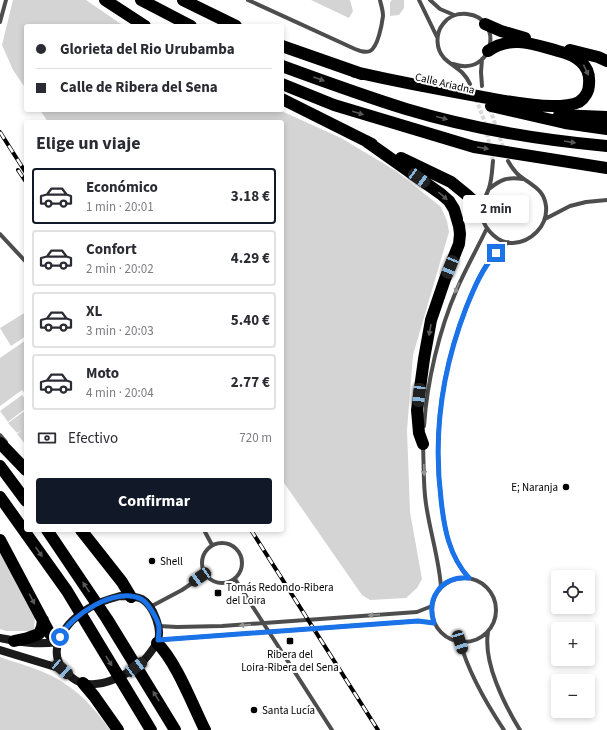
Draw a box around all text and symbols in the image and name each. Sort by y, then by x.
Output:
text: Glorieta del Rio Urubamba [60,39,235,60]
one-way arrow [583,64,589,75]
street label: Calle Ariadna [414,69,476,98]
text: Calle de Ribera del Sena [60,77,218,98]
one-way arrow [313,77,325,83]
one-way arrow [352,110,364,116]
one-way arrow [436,116,449,122]
text: Elige un viaje [36,131,141,156]
one-way arrow [564,139,576,145]
one-way arrow [477,146,489,152]
car [406,166,432,190]
text: Económico [86,177,158,198]
icon: car [38,178,74,214]
text: 3.18 € [231,186,270,207]
one-way arrow [438,191,448,201]
callout: 2 min [463,195,529,223]
text: 1 min · 20:01 [86,198,154,216]
text: 2 min [480,200,512,218]
text: Confort [86,239,137,260]
icon: car [38,240,74,276]
route end [487,244,505,262]
text: 4.29 € [231,248,270,269]
car [440,254,460,280]
text: 2 min · 20:02 [86,260,154,278]
one-way arrow [454,283,460,295]
text: XL [86,301,102,322]
icon: car [38,302,74,338]
text: 5.40 € [231,310,270,331]
text: 3 min · 20:03 [86,322,154,340]
one-way arrow [426,324,432,336]
text: Moto [86,363,119,384]
icon: car [38,364,74,400]
text: 2.77 € [231,372,270,393]
car [412,382,426,408]
text: 4 min · 20:04 [86,384,154,402]
icon: cash [36,427,58,449]
text: Efectivo [68,428,118,449]
text: 720 m [239,429,272,447]
one-way arrow [420,464,427,476]
button: Confirmar [36,478,272,524]
place label: E; Naranja [511,480,558,495]
marker: E; Naranja [561,482,571,492]
one-way arrow [35,546,43,557]
place label: Shell [160,554,183,569]
marker: Shell [147,556,157,566]
car [187,565,213,589]
map controls [551,570,595,718]
button: locate [551,570,595,614]
place label: Tomás Redondo-Ribera del Loira [226,580,333,608]
one-way arrow [82,581,89,593]
marker: Tomás Redondo-Ribera del Loira [213,588,223,598]
one-way arrow [28,593,35,604]
one-way arrow [368,611,380,618]
one-way arrow [239,621,251,628]
button: + [551,622,595,666]
route start [51,628,69,646]
car [451,629,469,655]
marker: Ribera del Loira-Ribera del Sena [285,636,295,646]
place label: Ribera del Loira-Ribera del Sena [241,647,339,675]
one-way arrow [106,655,113,667]
car [123,655,149,679]
car [49,657,75,681]
button: − [551,674,595,718]
one-way arrow [152,691,159,702]
place label: Santa Lucía [262,703,315,718]
marker: Santa Lucía [249,705,259,715]

